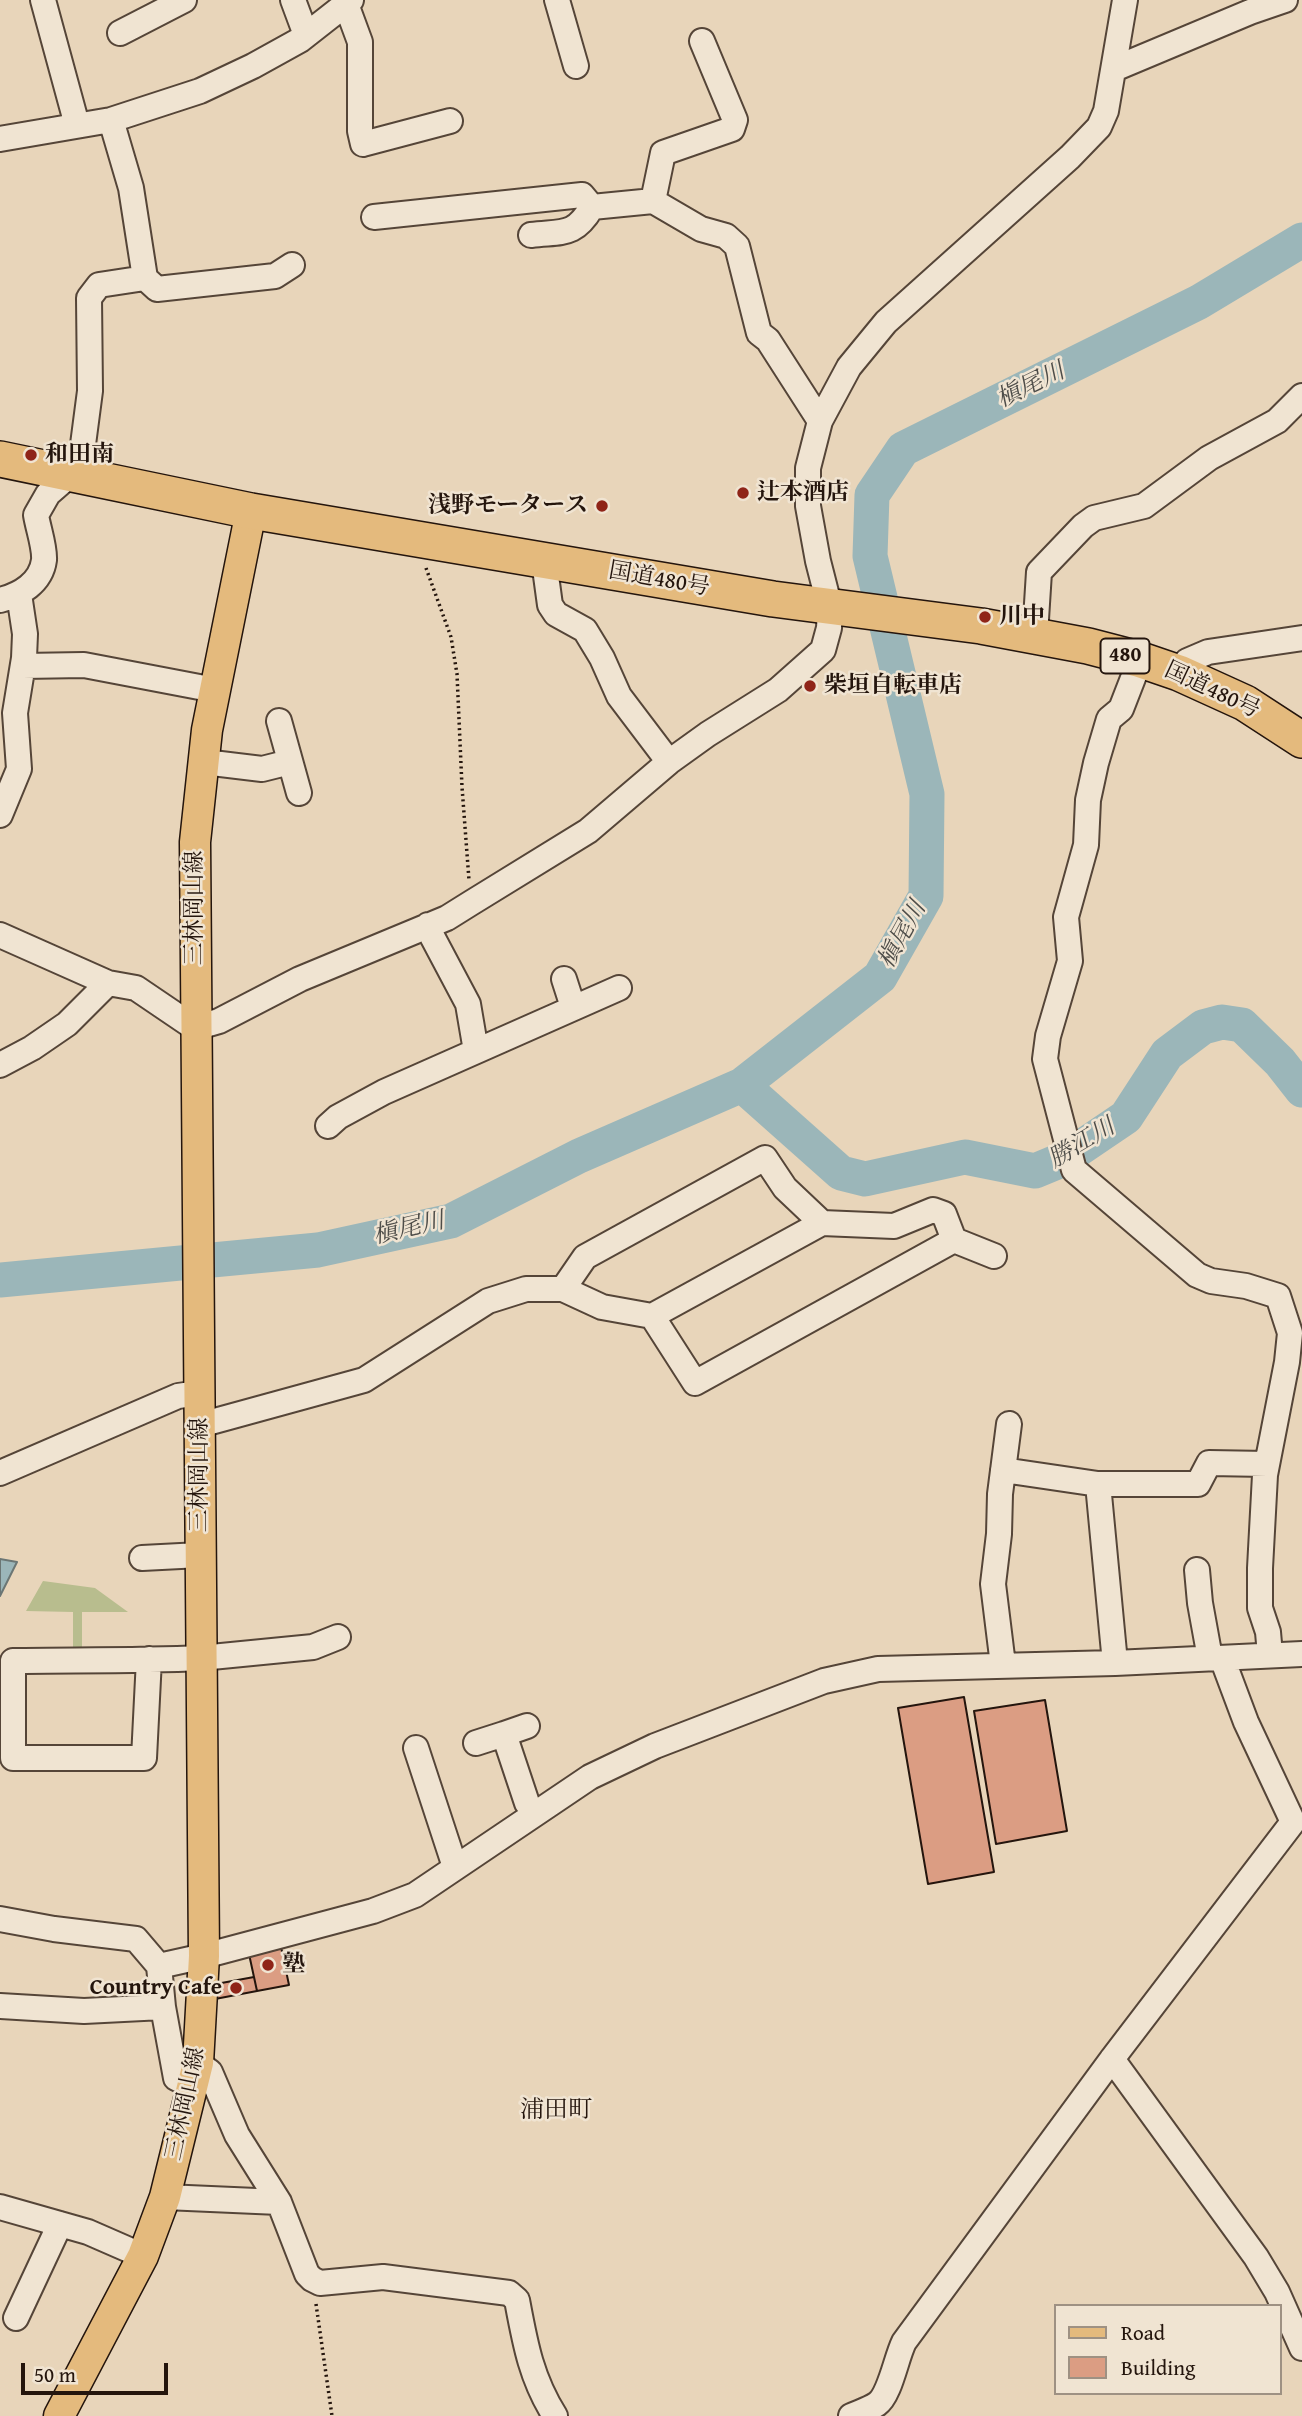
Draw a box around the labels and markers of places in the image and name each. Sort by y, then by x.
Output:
place label: 和田南 [45,441,114,469]
marker: 和田南 [23,447,39,463]
place label: 辻本酒店 [757,479,849,507]
marker: 辻本酒店 [735,485,751,501]
place label: 浅野モータース [428,492,588,520]
marker: 浅野モータース [594,498,610,514]
place label: 川中 [999,603,1045,631]
marker: 川中 [977,609,993,625]
place label: 柴垣自転車店 [824,672,962,700]
marker: 柴垣自転車店 [802,678,818,694]
place label: 塾 [282,1951,305,1979]
marker: 塾 [260,1957,276,1973]
place label: Country Cafe [90,1974,222,2002]
marker: Country Cafe [228,1980,244,1996]

